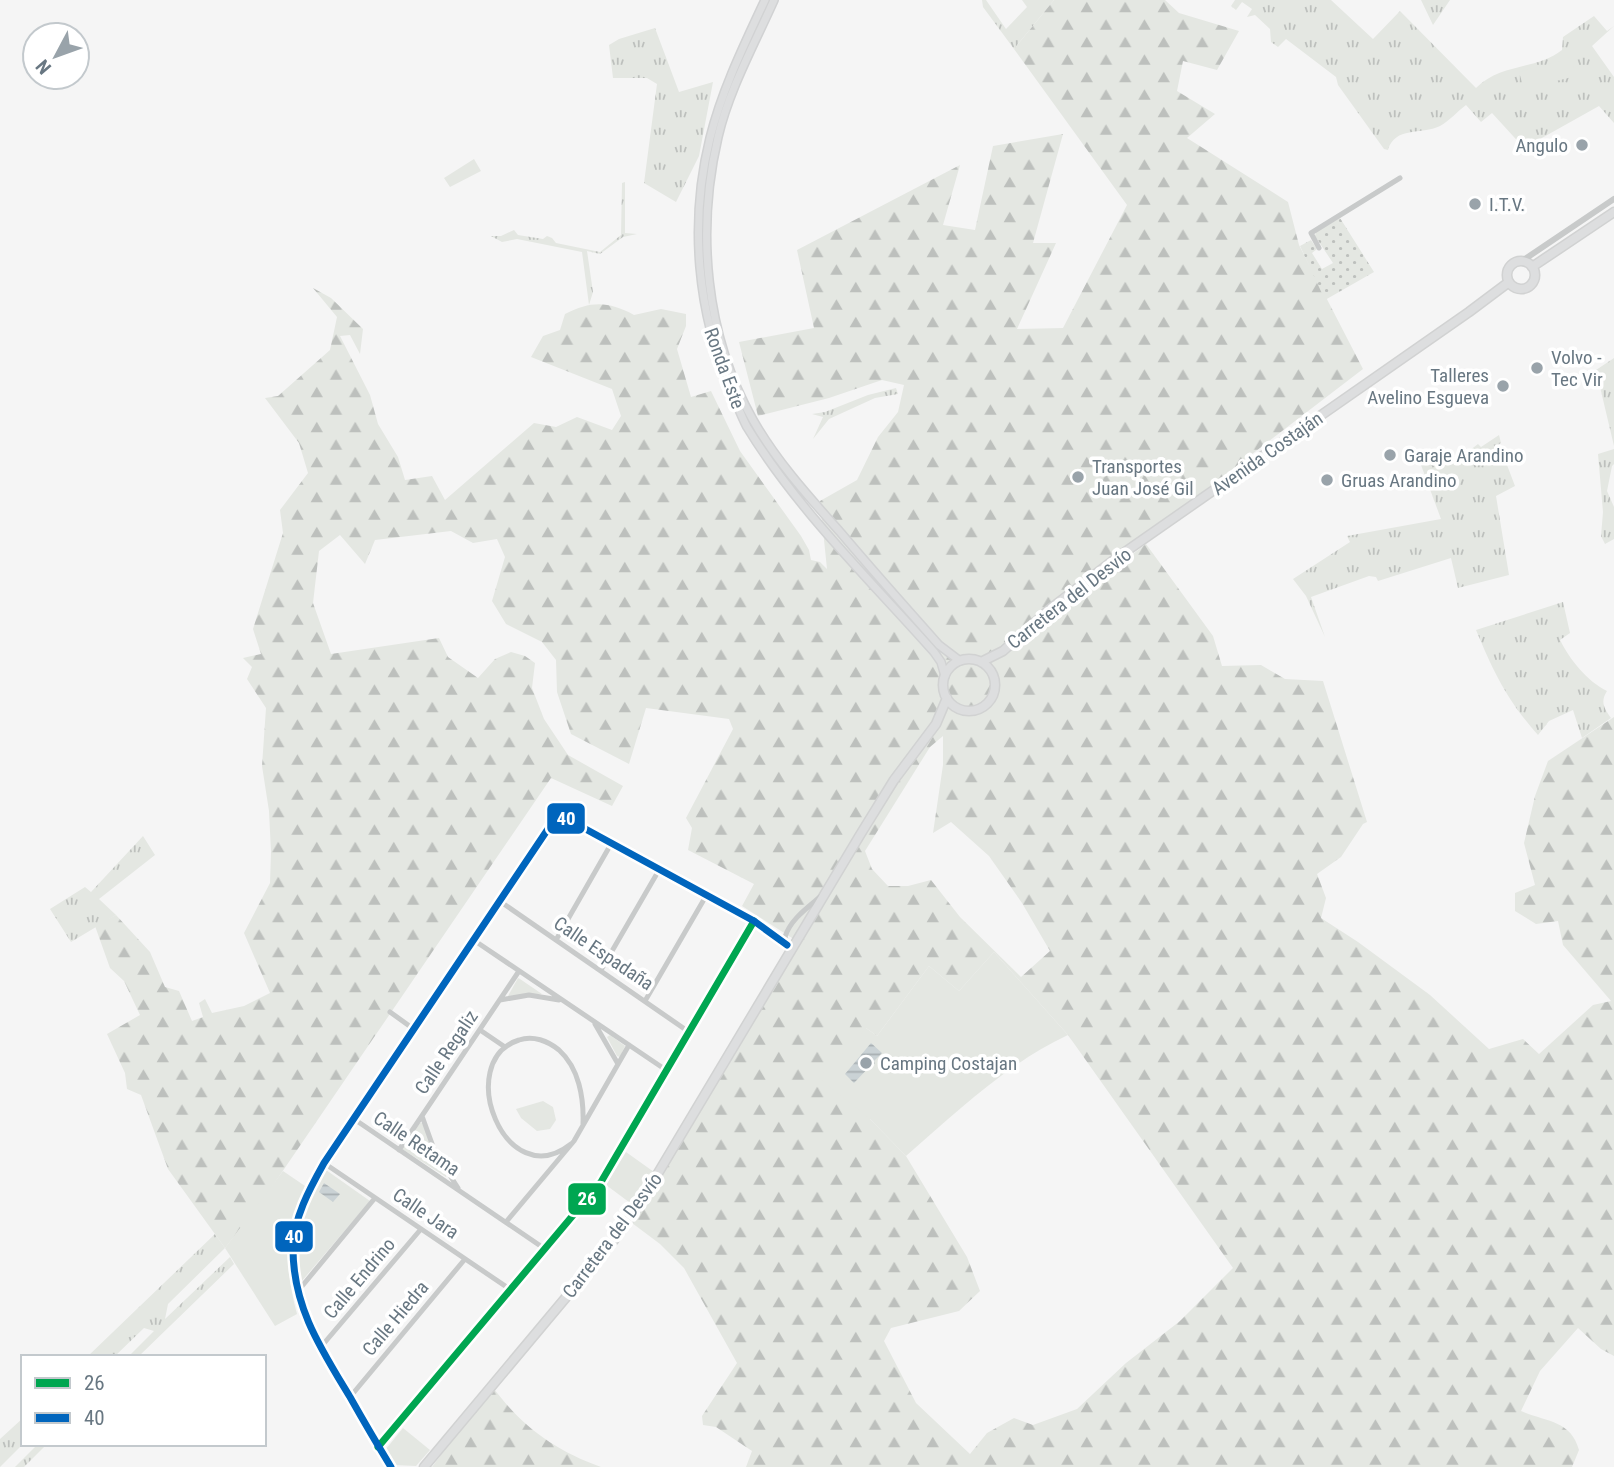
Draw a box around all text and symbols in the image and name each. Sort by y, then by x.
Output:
north arrow [21,21,91,91]
text: N [31,55,56,79]
place label: Angulo [1515,134,1568,157]
marker: Angulo [1574,137,1590,153]
place label: I.T.V. [1489,193,1525,216]
marker: I.T.V. [1467,196,1483,212]
street label: Ronda Este [699,325,750,412]
place label: Volvo - Tec Vir [1551,346,1603,391]
marker: Volvo - Tec Vir [1529,360,1545,376]
place label: Talleres Avelino Esgueva [1367,364,1489,409]
marker: Talleres Avelino Esgueva [1495,378,1511,394]
street label: Avenida Costaján [1207,407,1327,500]
place label: Garaje Arandino [1404,444,1524,467]
marker: Garaje Arandino [1382,447,1398,463]
place label: Transportes Juan José Gil [1092,455,1194,500]
marker: Transportes Juan José Gil [1070,469,1086,485]
place label: Gruas Arandino [1341,469,1457,492]
marker: Gruas Arandino [1319,472,1335,488]
street label: Carretera del Desvío [1003,543,1136,654]
line badge: 40 [546,802,586,835]
text: 40 [556,807,576,830]
street label: Calle Espadaña [550,912,658,995]
street label: Calle Regaliz [410,1006,483,1099]
place label: Camping Costajan [880,1052,1017,1075]
marker: Camping Costajan [858,1055,874,1071]
street label: Calle Retama [369,1106,464,1181]
street label: Carretera del Desvío [558,1168,667,1303]
line badge: 26 [567,1182,607,1216]
street label: Calle Jara [388,1183,463,1244]
text: 26 [577,1187,597,1210]
line badge: 40 [274,1220,314,1253]
text: 40 [284,1225,304,1248]
street label: Calle Endrino [319,1233,400,1324]
street label: Calle Hiedra [357,1276,433,1361]
legend [21,1355,266,1446]
text: 26 [84,1371,105,1395]
text: 40 [84,1406,105,1430]

